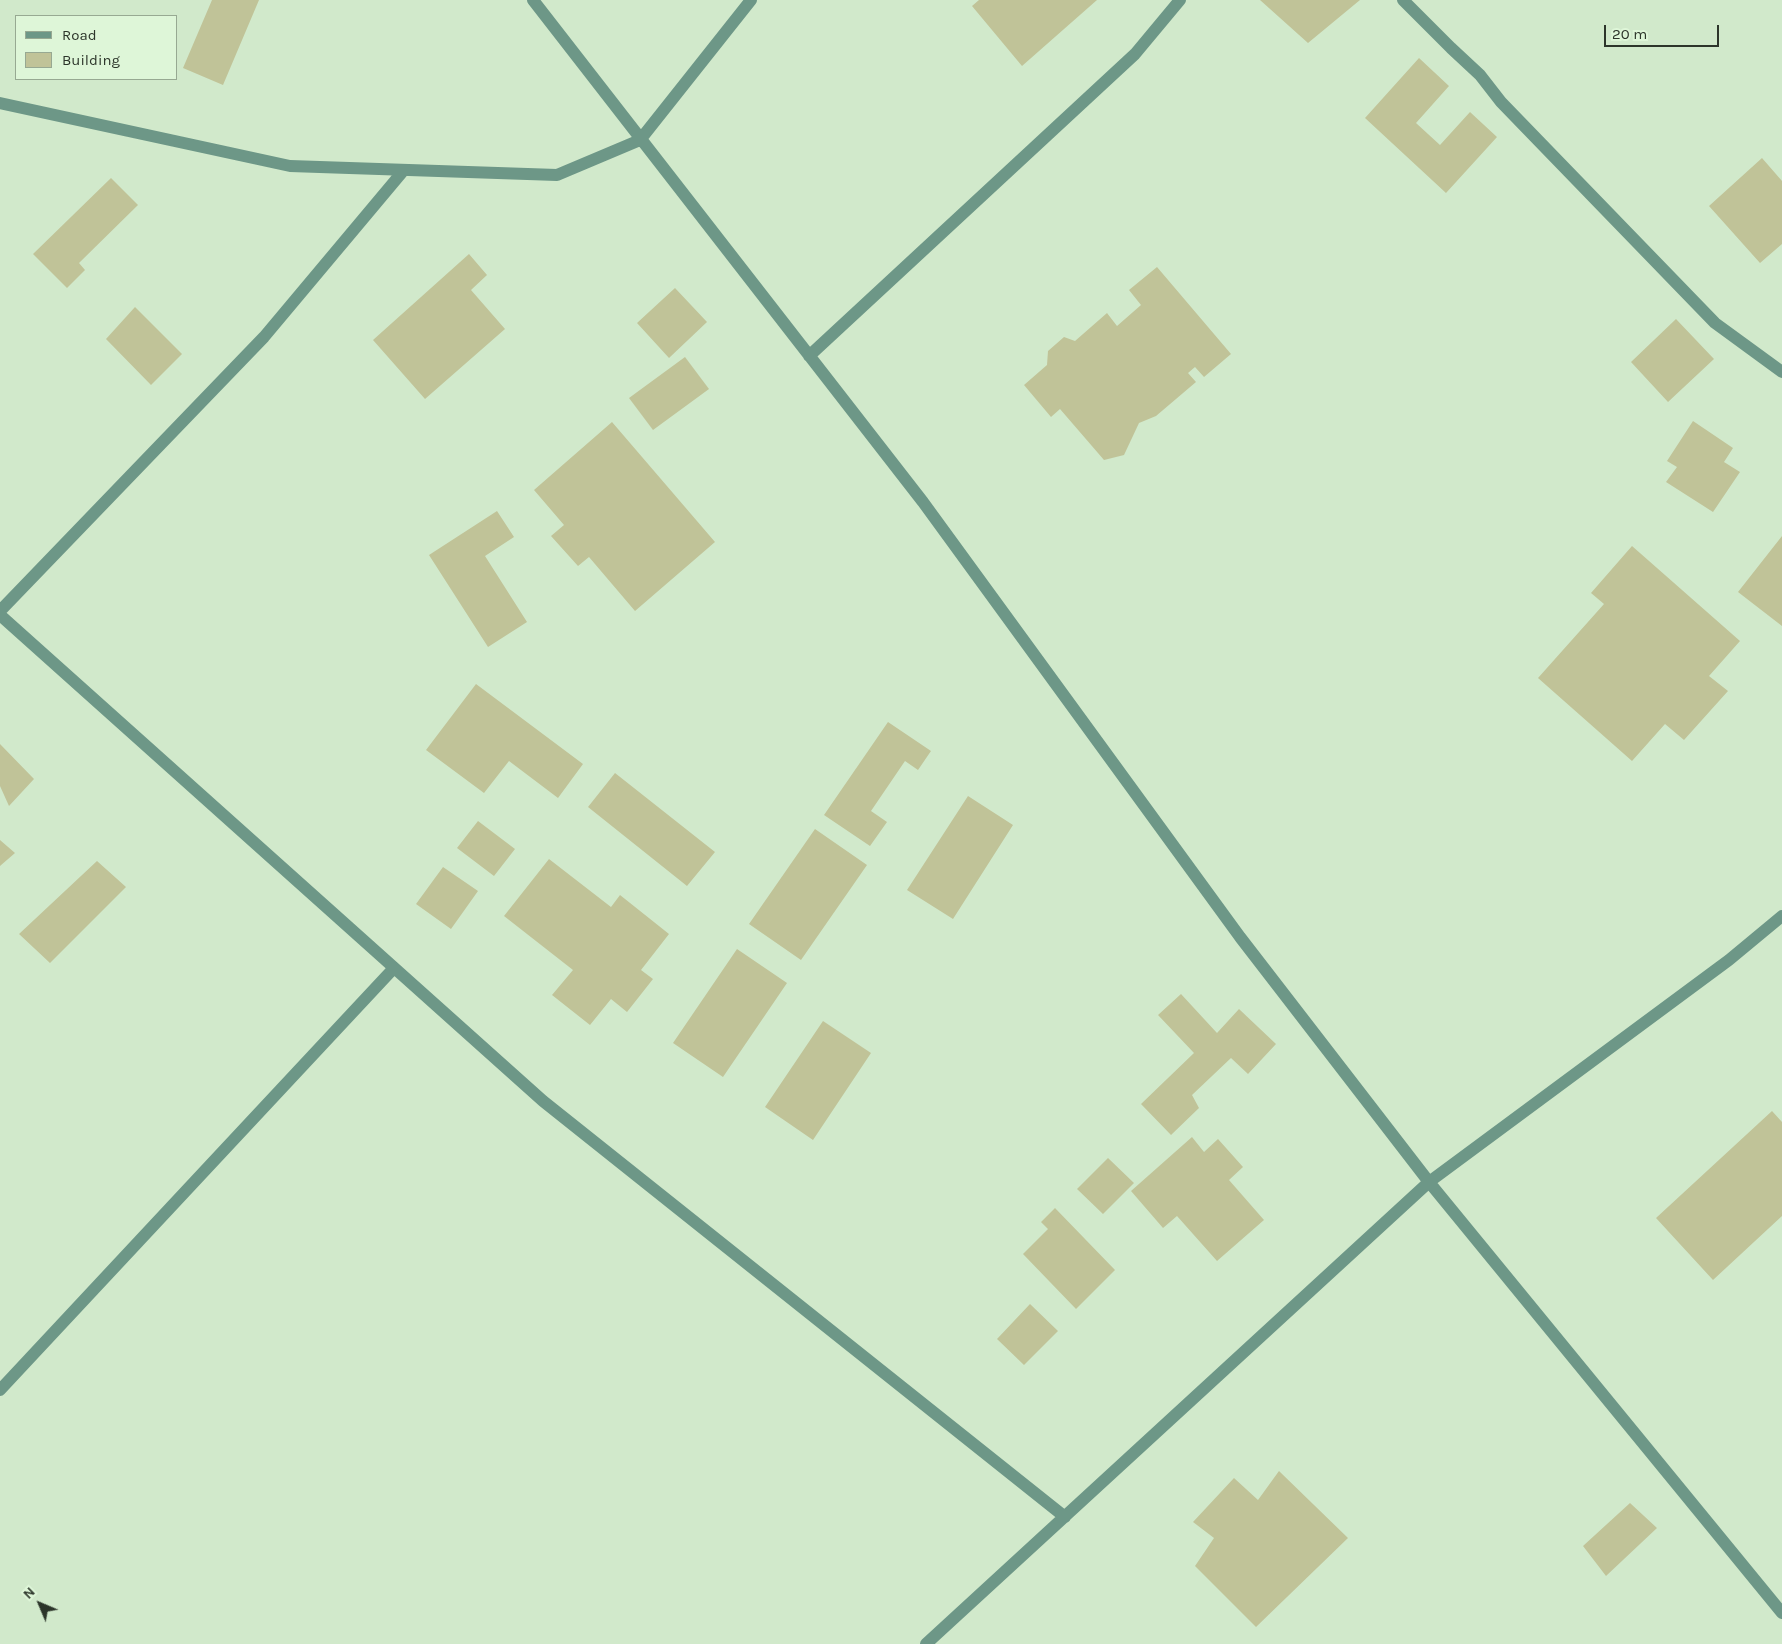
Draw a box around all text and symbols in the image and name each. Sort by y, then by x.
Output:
legend [15,15,178,80]
scale bar [1607,15,1722,47]
text: 20 m [1612,25,1647,43]
text: Road [62,26,97,44]
text: Building [62,51,120,69]
north arrow [15,1579,65,1629]
text: N [19,1583,39,1603]

